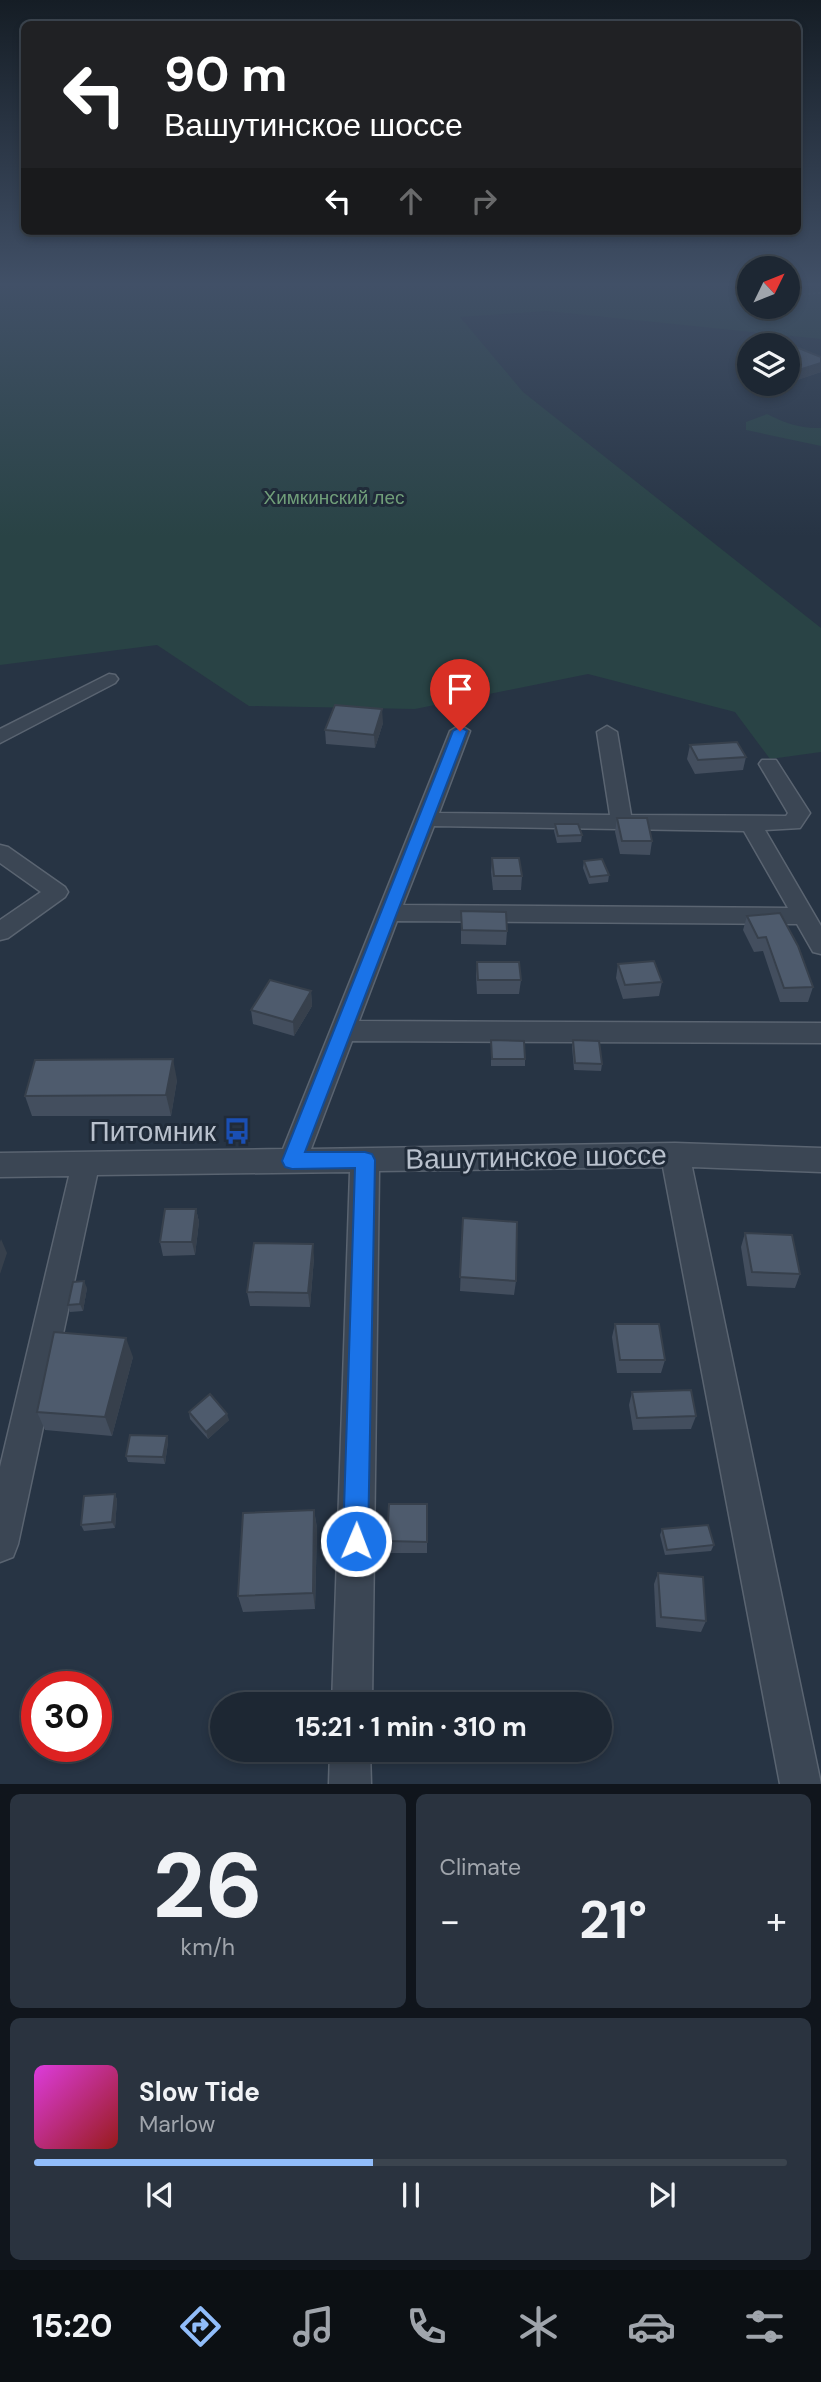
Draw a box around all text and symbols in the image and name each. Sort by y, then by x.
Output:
text: 90 m [164,42,287,106]
icon: left [49,49,140,140]
text: Вашутинское шоссе [164,104,463,146]
icon: left [319,182,357,220]
icon: ahead [392,182,430,220]
icon: right [465,182,503,220]
north arrow [737,256,800,318]
map controls [737,256,800,396]
button: layers [737,333,800,396]
park label: Химкинский лес [263,485,405,510]
pin [430,659,490,731]
icon: arrive [441,670,479,708]
place label: Питомник [90,1113,217,1150]
bus stop icon: Питомник [222,1116,252,1146]
street label: Вашутинское шоссе [405,1136,667,1178]
position arrow [319,1504,393,1578]
speed limit sign: 30 [21,1671,112,1762]
text: 15:21 · 1 min · 310 m [295,1710,527,1744]
text: 26 [153,1827,263,1945]
text: Climate [440,1852,521,1882]
text: 21° [579,1886,647,1954]
text: − [440,1896,460,1946]
text: + [766,1896,787,1946]
text: km/h [181,1932,235,1962]
text: Slow Tide [139,2075,260,2109]
text: Marlow [139,2109,215,2139]
icon: previous [141,2176,179,2214]
icon: pause [392,2176,430,2214]
icon: next [643,2176,681,2214]
icon: directions [176,2302,225,2351]
icon: music [289,2302,338,2351]
icon: phone [402,2302,451,2351]
icon: climate [514,2302,563,2351]
icon: car [627,2302,676,2351]
icon: filters [740,2302,789,2351]
text: 15:20 [32,2305,112,2347]

